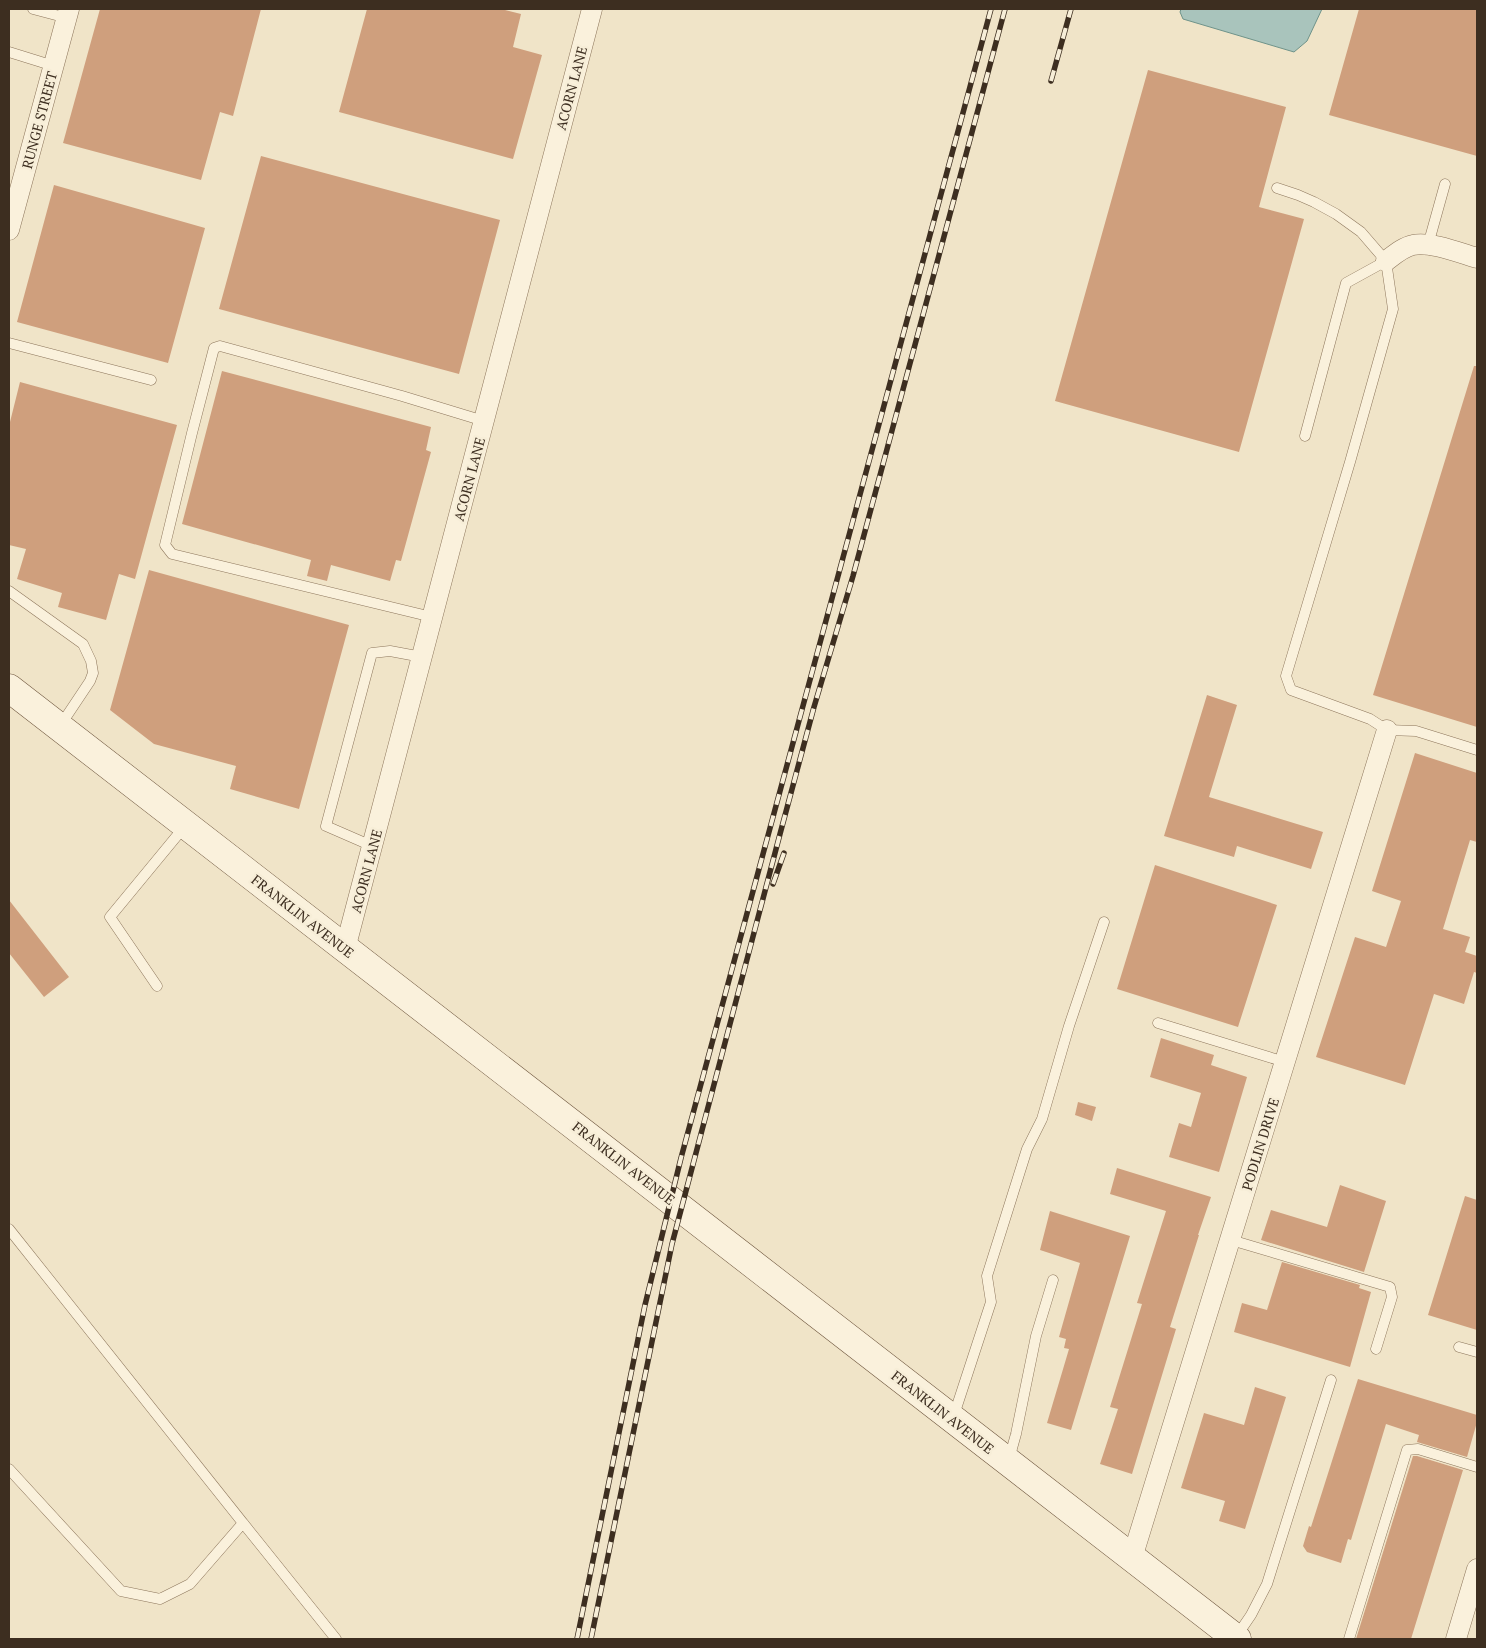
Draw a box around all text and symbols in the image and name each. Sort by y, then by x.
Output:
street label: ACORN LANE [551,44,591,132]
street label: RUNGE STREET [17,69,61,171]
street label: ACORN LANE [449,435,489,523]
street label: ACORN LANE [346,827,386,915]
street label: FRANKLIN AVENUE [248,870,358,962]
street label: PODLIN DRIVE [1237,1095,1283,1193]
street label: FRANKLIN AVENUE [569,1117,679,1209]
street label: FRANKLIN AVENUE [888,1366,998,1458]

